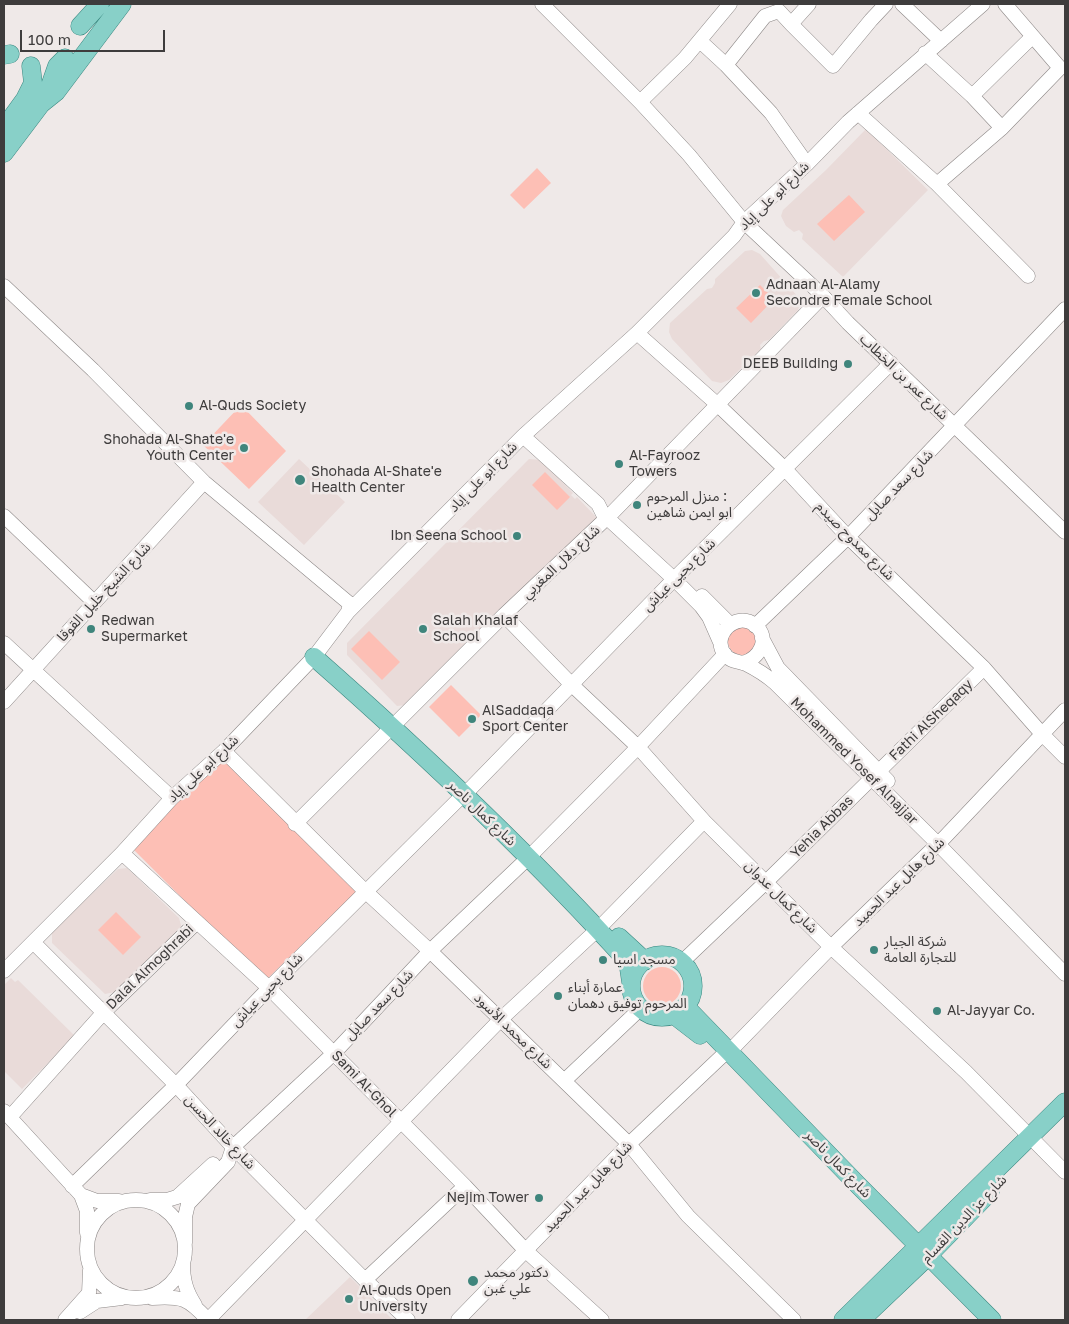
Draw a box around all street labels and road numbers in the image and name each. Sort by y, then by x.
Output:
street label: شارع ابو على إياد [735,158,813,234]
street label: شارع عمر بن الخطاب [856,331,952,423]
street label: شارع ابو على إياد [445,438,521,516]
street label: شارع سعد صايل [861,446,937,524]
street label: شارع ممدوح صيدم [812,498,898,584]
street label: شارع دلال المغربي [519,522,603,602]
street label: شارع يحيى عياش [639,535,719,615]
street label: شارع الشيخ خليل القوقا [54,539,154,645]
street label: Fathi AlSheqaqy [886,676,976,764]
street label: Mohammed Yosef Alnajjar [787,694,921,828]
street label: شارع ابو على إياد [164,732,242,806]
street label: شارع كمال ناصر [445,776,519,850]
street label: Yehia Abbas [787,792,857,862]
street label: شارع هايل عبد الحميد [850,834,948,930]
street label: شارع كمال عدوان [741,857,821,937]
street label: Dalal Almoghrabi [103,921,197,1013]
street label: شارع يحيى عياش [228,950,306,1030]
street label: شارع سعد صايل [341,966,417,1044]
street label: شارع محمد الأسود [471,990,555,1072]
street label: Sami Al-Ghol [328,1047,400,1121]
street label: شارع خالد الحسن [181,1091,259,1173]
street label: شارع كمال ناصر [801,1127,875,1201]
street label: شارع هايل عبد الحميد [540,1138,636,1236]
street label: شارع عز الدين القسام [918,1171,1010,1267]

